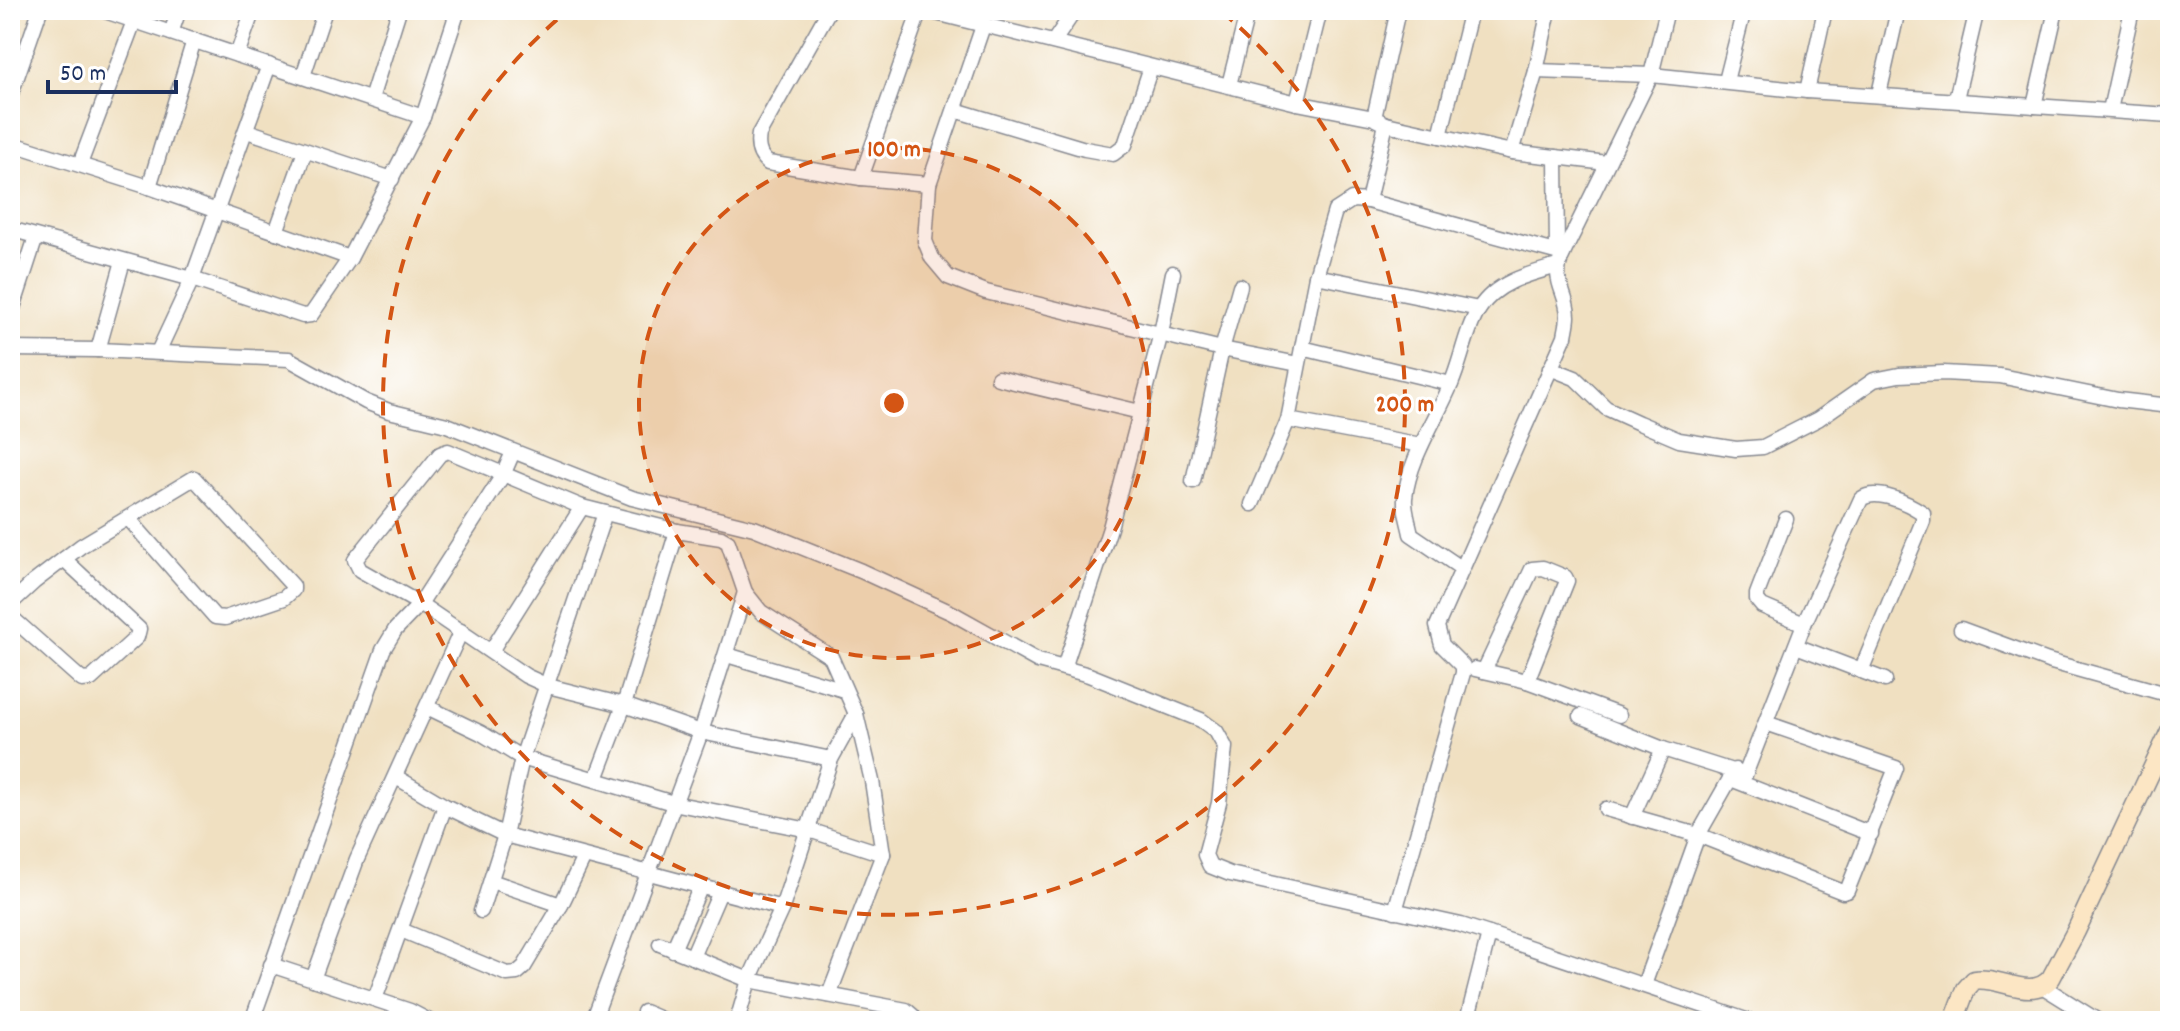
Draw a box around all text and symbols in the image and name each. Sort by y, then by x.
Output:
scale bar [48,44,176,94]
text: 50 m [60,58,106,92]
text: 100 m [867,134,921,168]
centre of rings [880,389,908,417]
text: 200 m [1376,389,1434,423]

